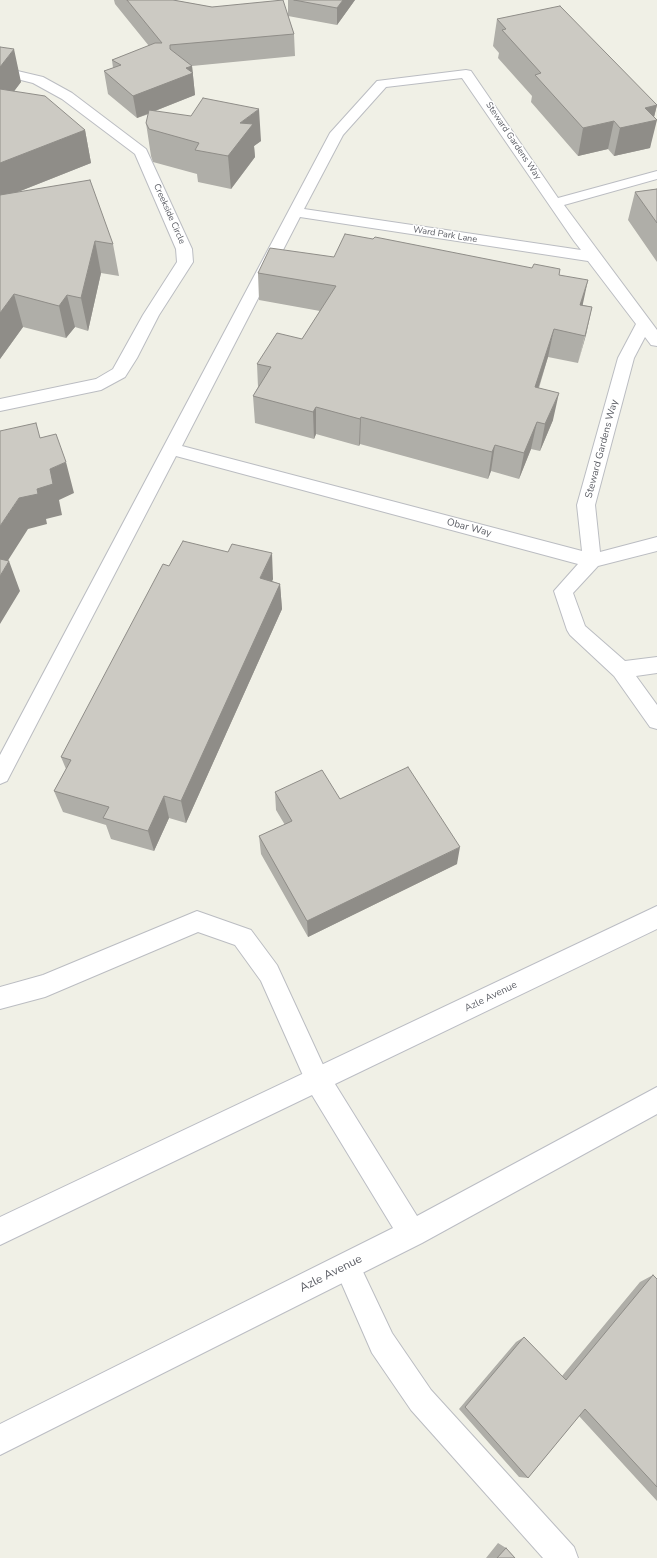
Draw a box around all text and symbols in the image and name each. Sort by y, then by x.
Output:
street label: Steward Gardens Way [483,100,543,182]
street label: Creekside Circle [151,182,187,246]
street label: Ward Park Lane [412,225,478,245]
street label: Steward Gardens Way [583,398,621,500]
street label: Obar Way [445,516,493,540]
street label: Azle Avenue [463,979,519,1015]
street label: Azle Avenue [297,1252,365,1296]

